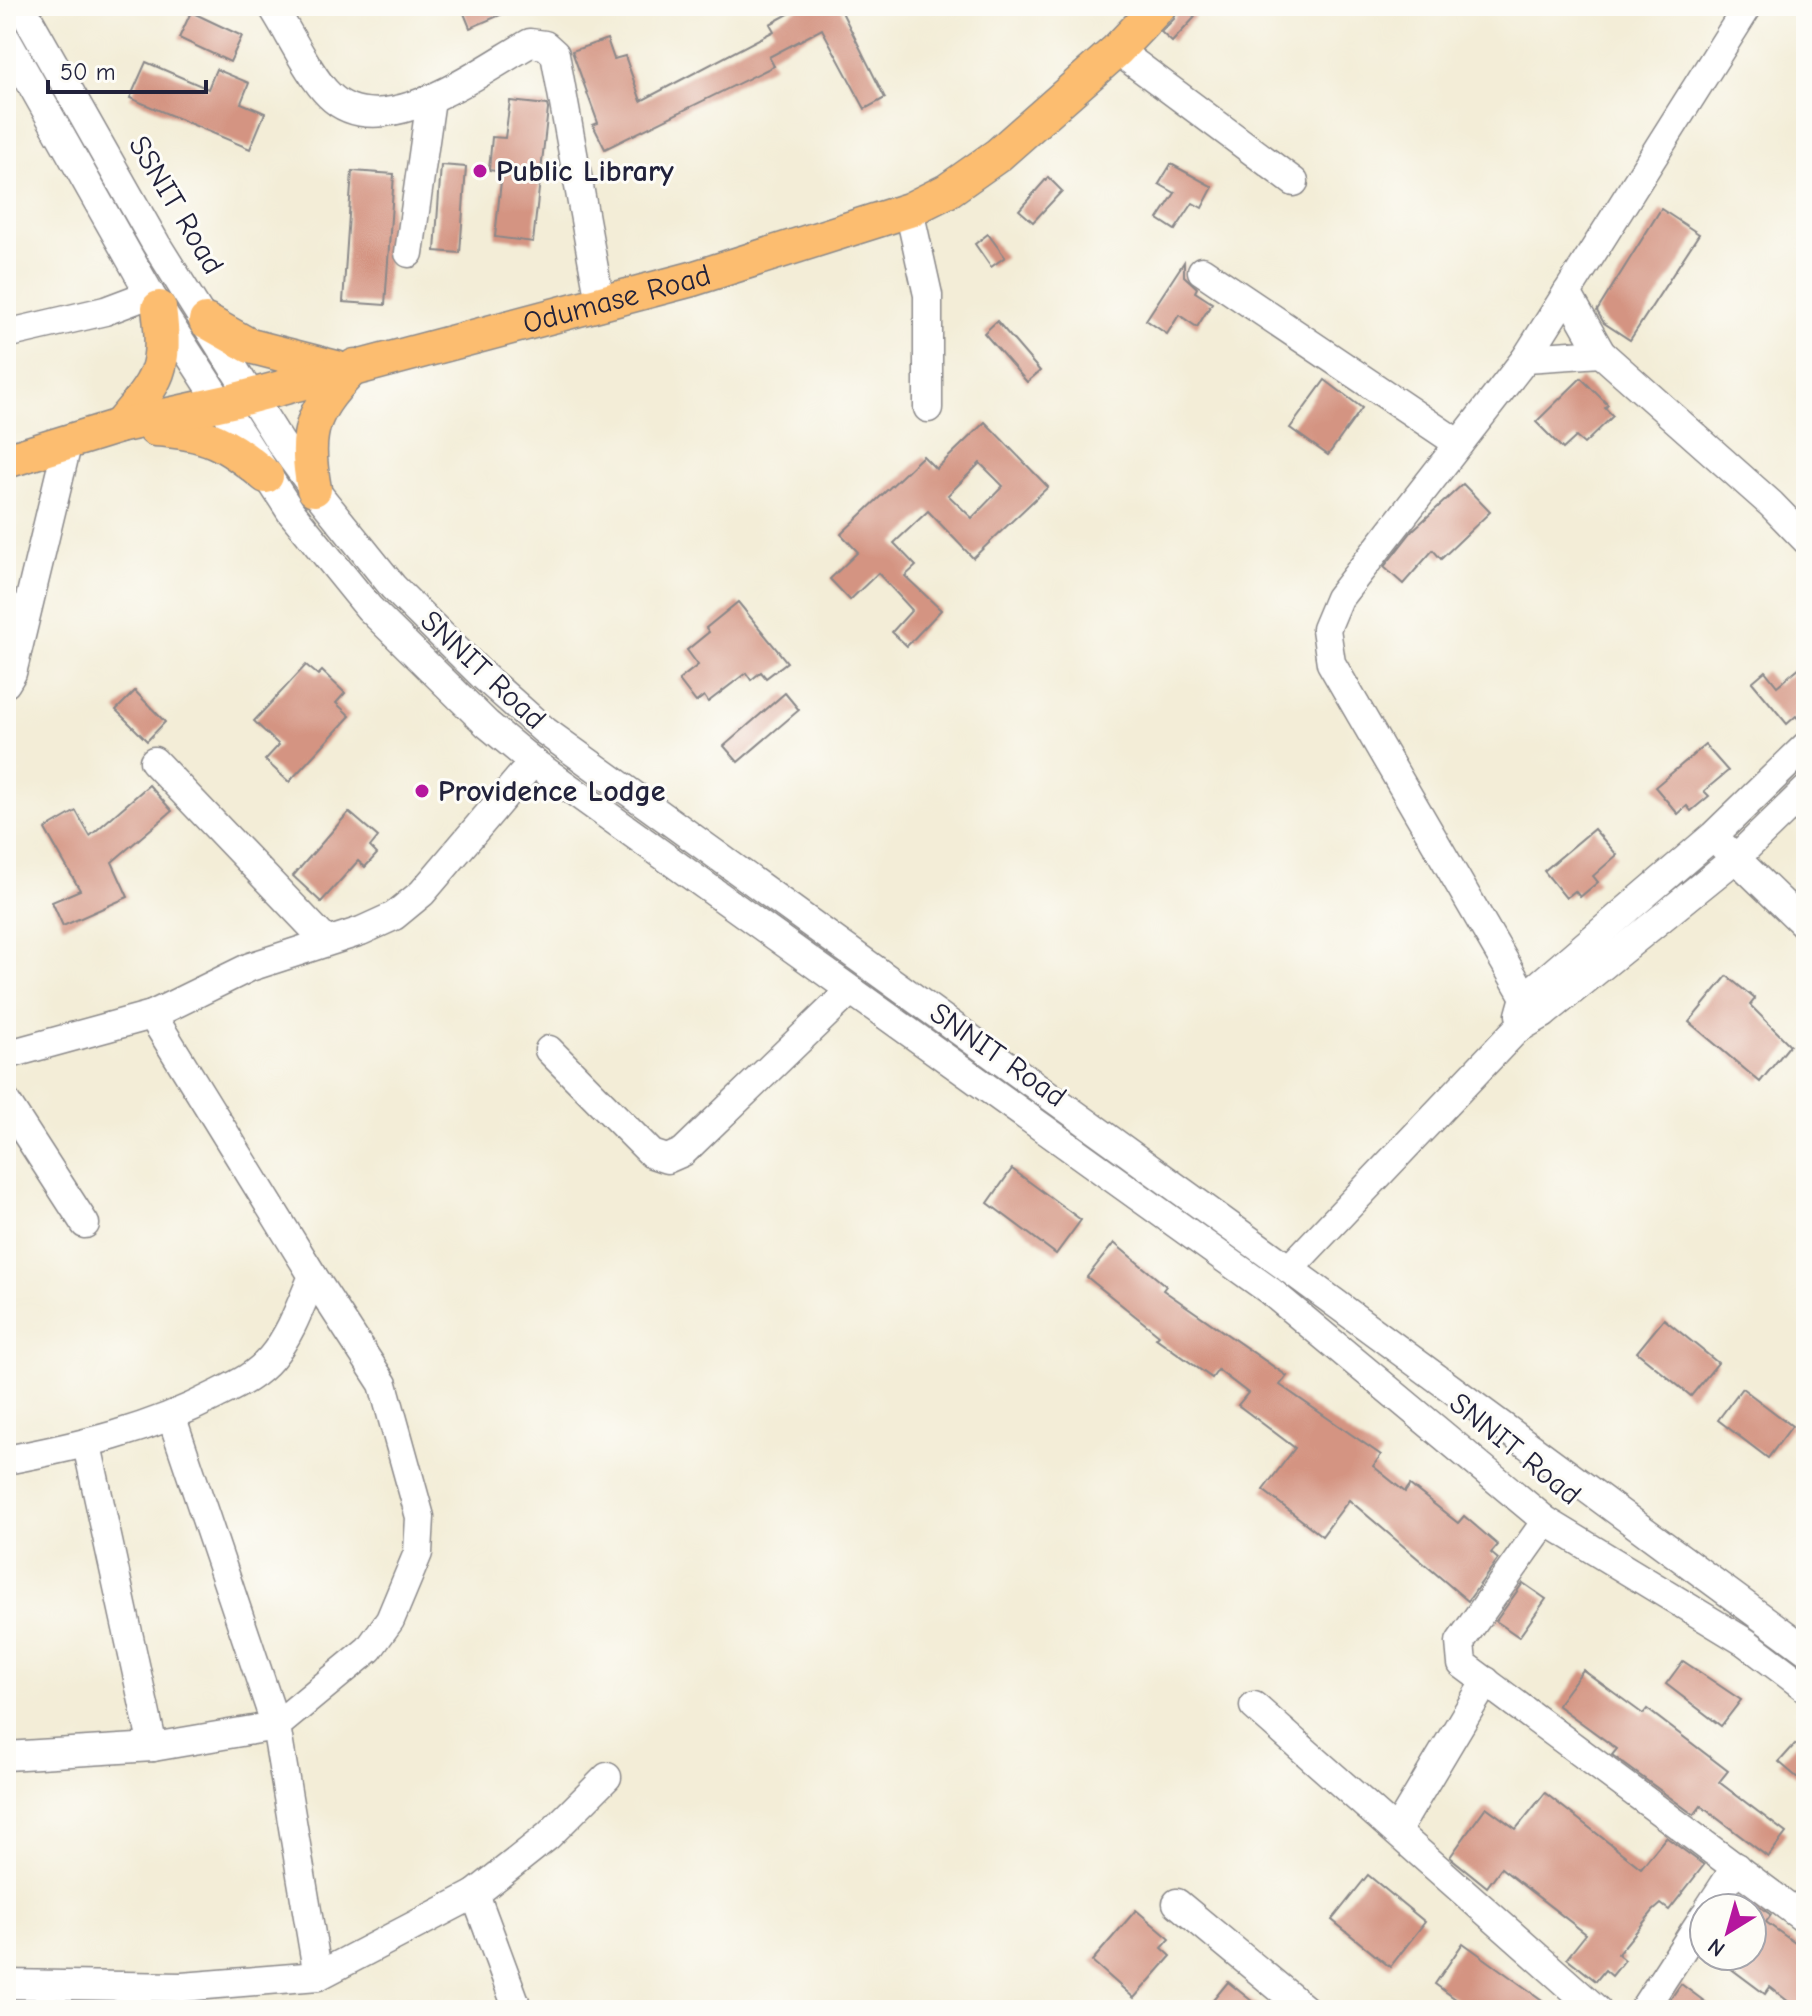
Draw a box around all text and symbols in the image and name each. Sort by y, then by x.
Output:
scale bar [48,44,206,94]
text: 50 m [60,58,116,86]
street label: SSNIT Road [121,130,231,280]
place label: Public Library [496,154,674,189]
marker: Public Library [471,162,489,180]
street label: Odumase Road [519,257,715,341]
street label: SNNIT Road [413,603,553,737]
place label: Providence Lodge [438,774,666,809]
marker: Providence Lodge [413,782,431,800]
street label: SNNIT Road [923,995,1073,1115]
street label: SNNIT Road [1442,1386,1588,1512]
north arrow [1688,1892,1768,1972]
text: N [1703,1932,1730,1962]

